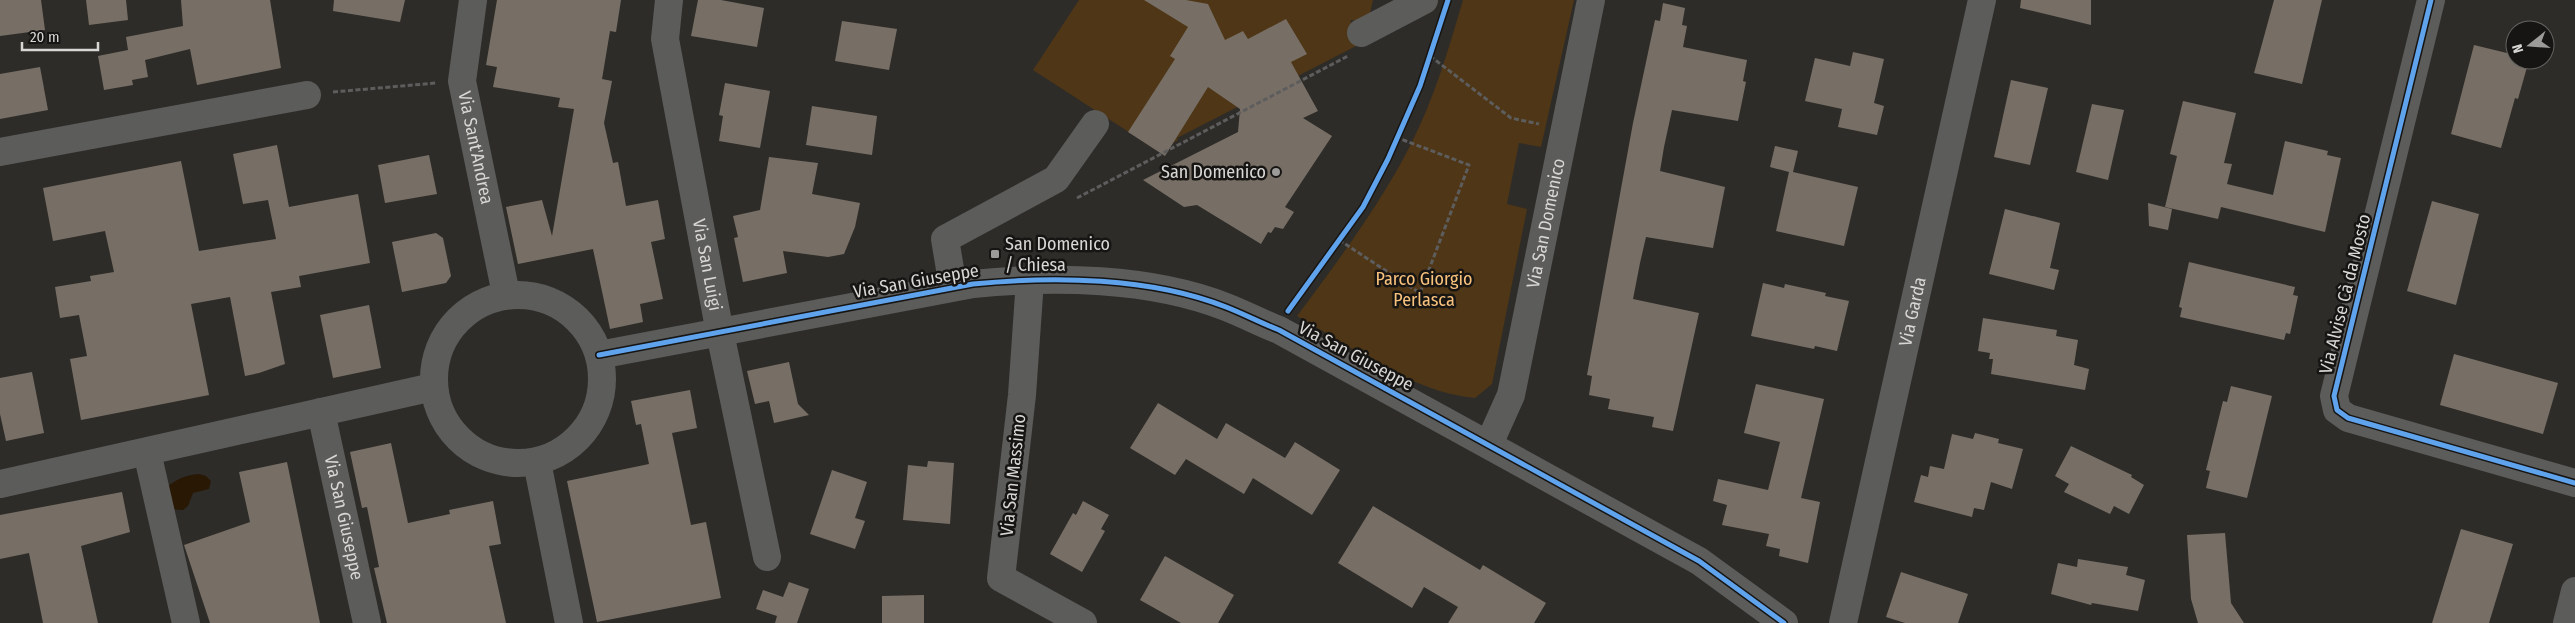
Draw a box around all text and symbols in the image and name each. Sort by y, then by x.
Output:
scale bar [22,20,99,52]
north arrow [2505,20,2555,70]
text: 20 m [30,28,60,46]
text: N [2509,42,2527,55]
street label: Via Sant'Andrea [453,89,498,206]
street label: Via San Domenico [1522,156,1570,290]
place label: San Domenico [1161,161,1266,183]
marker: San Domenico [1270,166,1282,178]
street label: Via Alvise Cà da Mosto [2315,212,2375,376]
street label: Via San Luigi [688,217,727,313]
place label: San Domenico / Chiesa [1005,233,1110,276]
marker: San Domenico / Chiesa [989,248,1001,260]
street label: Via San Giuseppe [852,259,981,303]
park label: Parco Giorgio Perlasca [1376,268,1472,311]
street label: Via Garda [1894,275,1931,348]
street label: Via San Giuseppe [1295,316,1417,396]
street label: Via San Massimo [996,413,1030,537]
street label: Via San Giuseppe [320,453,368,582]

